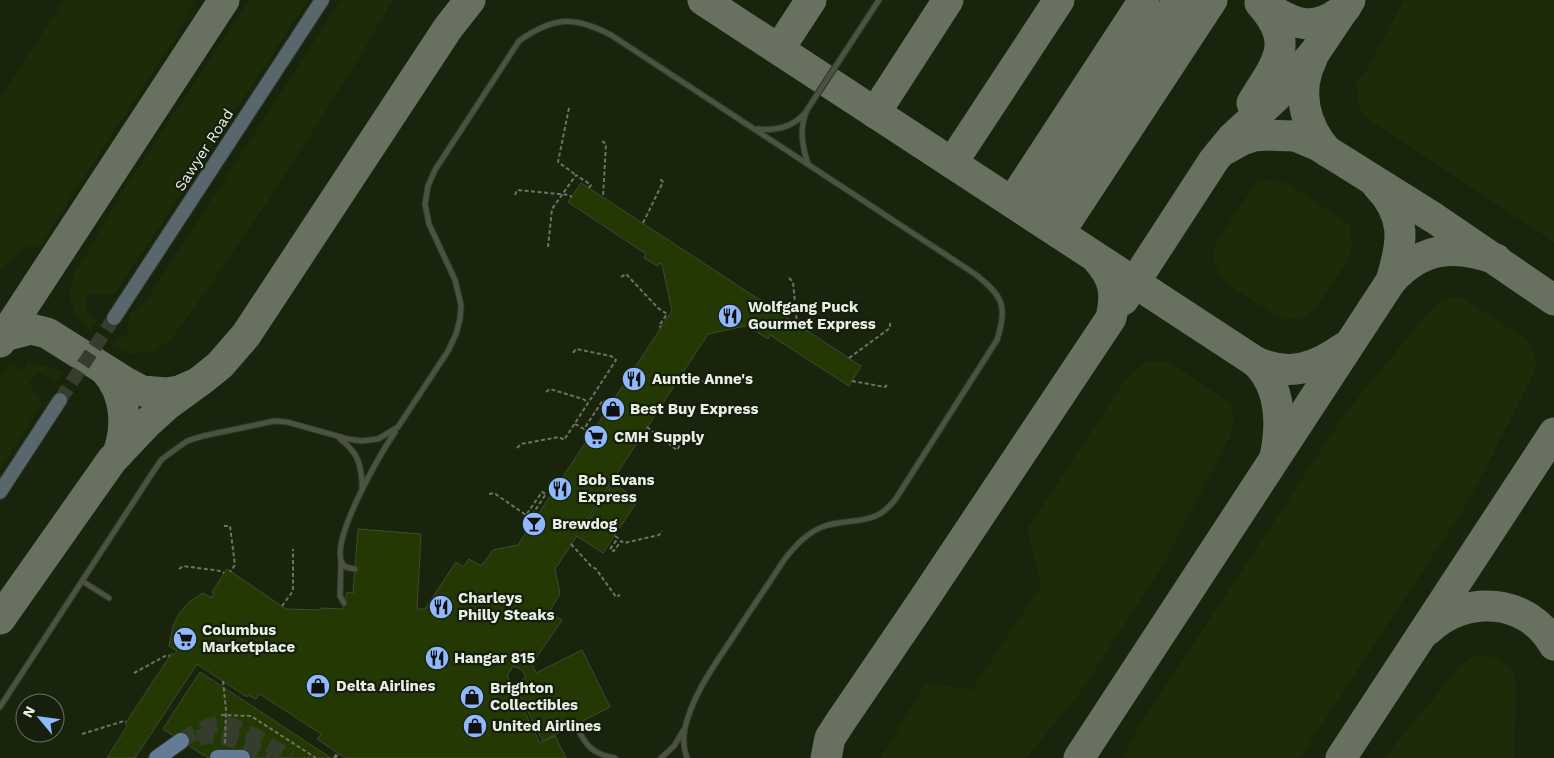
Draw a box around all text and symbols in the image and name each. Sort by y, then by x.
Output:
street label: Sawyer Road [171,106,237,194]
place label: Wolfgang Puck Gourmet Express [748,298,876,333]
restaurant icon: Wolfgang Puck Gourmet Express [717,303,743,329]
restaurant icon: Auntie Anne's [621,366,647,392]
place label: Auntie Anne's [652,370,753,388]
shop icon: Best Buy Express [600,396,626,422]
place label: Best Buy Express [630,400,758,418]
supermarket icon: CMH Supply [583,424,609,450]
place label: CMH Supply [614,428,705,446]
place label: Bob Evans Express [578,471,654,506]
restaurant icon: Bob Evans Express [547,476,573,502]
bar icon: Brewdog [521,511,547,537]
place label: Brewdog [552,515,618,533]
place label: Charleys Philly Steaks [458,589,555,624]
restaurant icon: Charleys Philly Steaks [428,594,454,620]
place label: Columbus Marketplace [202,621,295,656]
supermarket icon: Columbus Marketplace [172,626,198,652]
restaurant icon: Hangar 815 [424,645,450,671]
place label: Hangar 815 [454,649,536,667]
shop icon: Delta Airlines [305,673,331,699]
place label: Delta Airlines [336,677,436,695]
place label: Brighton Collectibles [490,679,578,714]
shop icon: Brighton Collectibles [459,684,485,710]
north arrow [15,693,65,743]
text: N [19,703,38,720]
shop icon: United Airlines [462,713,488,739]
place label: United Airlines [492,717,601,735]

